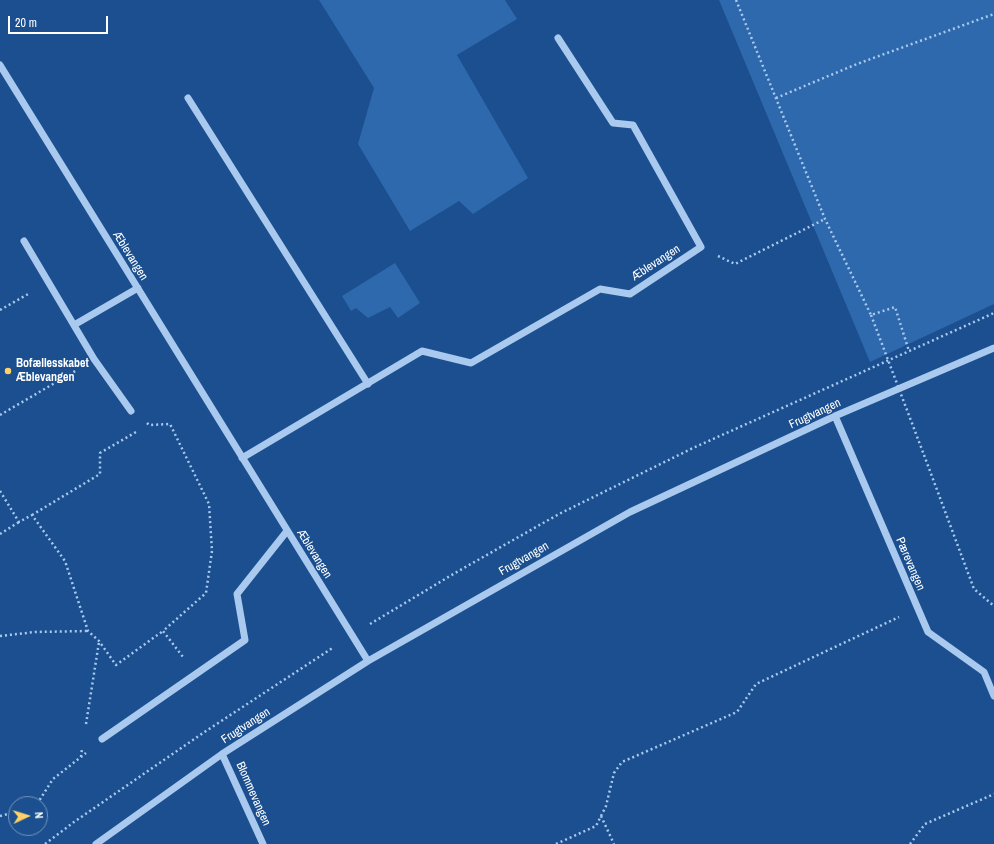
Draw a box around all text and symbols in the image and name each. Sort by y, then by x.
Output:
scale bar [10,8,110,34]
text: 20 m [15,15,37,31]
street label: Æblevangen [109,229,151,283]
street label: Æblevangen [629,242,683,284]
place label: Bofællesskabet Æblevangen [16,357,89,385]
marker: Bofællesskabet Æblevangen [3,366,13,376]
street label: Frugtvangen [787,396,843,432]
street label: Æblevangen [293,527,335,581]
street label: Pærevangen [892,535,928,593]
street label: Frugtvangen [496,539,552,579]
street label: Frugtvangen [219,705,273,747]
street label: Blommevangen [233,760,273,828]
north arrow [8,796,48,836]
text: N [32,811,46,819]

